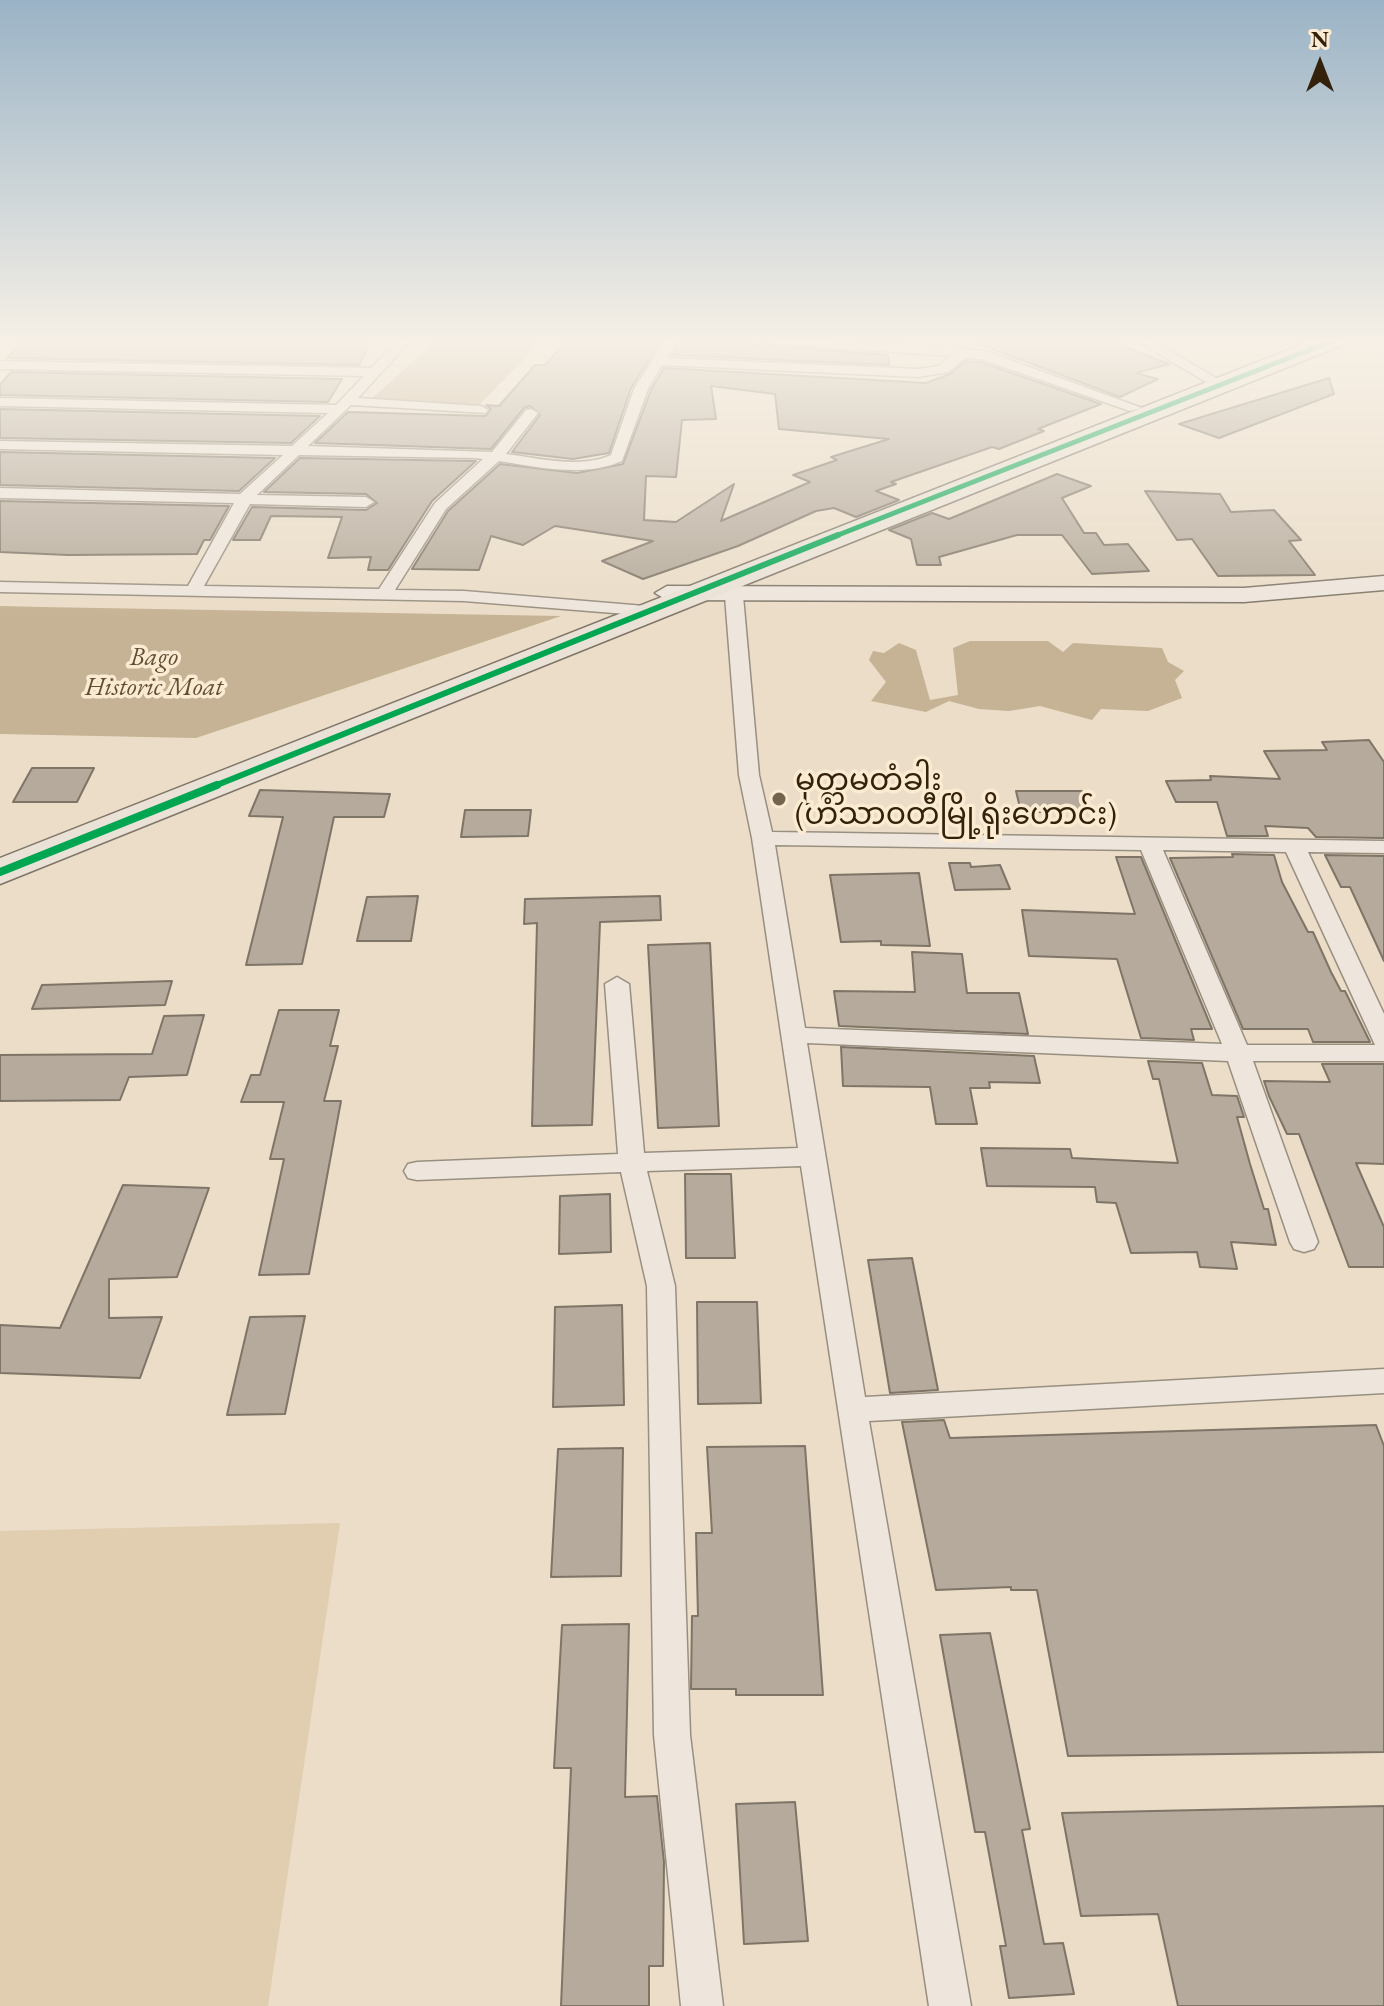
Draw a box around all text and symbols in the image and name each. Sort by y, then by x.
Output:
north arrow [1280,24,1360,104]
text: N [1311,25,1329,54]
water label: Bago Historic Moat [85,642,223,704]
place label: မုတ္တမတံခါး (ဟံသာဝတီမြို့ရိုးဟောင်း) [795,764,1117,834]
marker: မုတ္တမတံခါး (ဟံသာဝတီမြို့ရိုးဟောင်း) [770,790,788,808]

